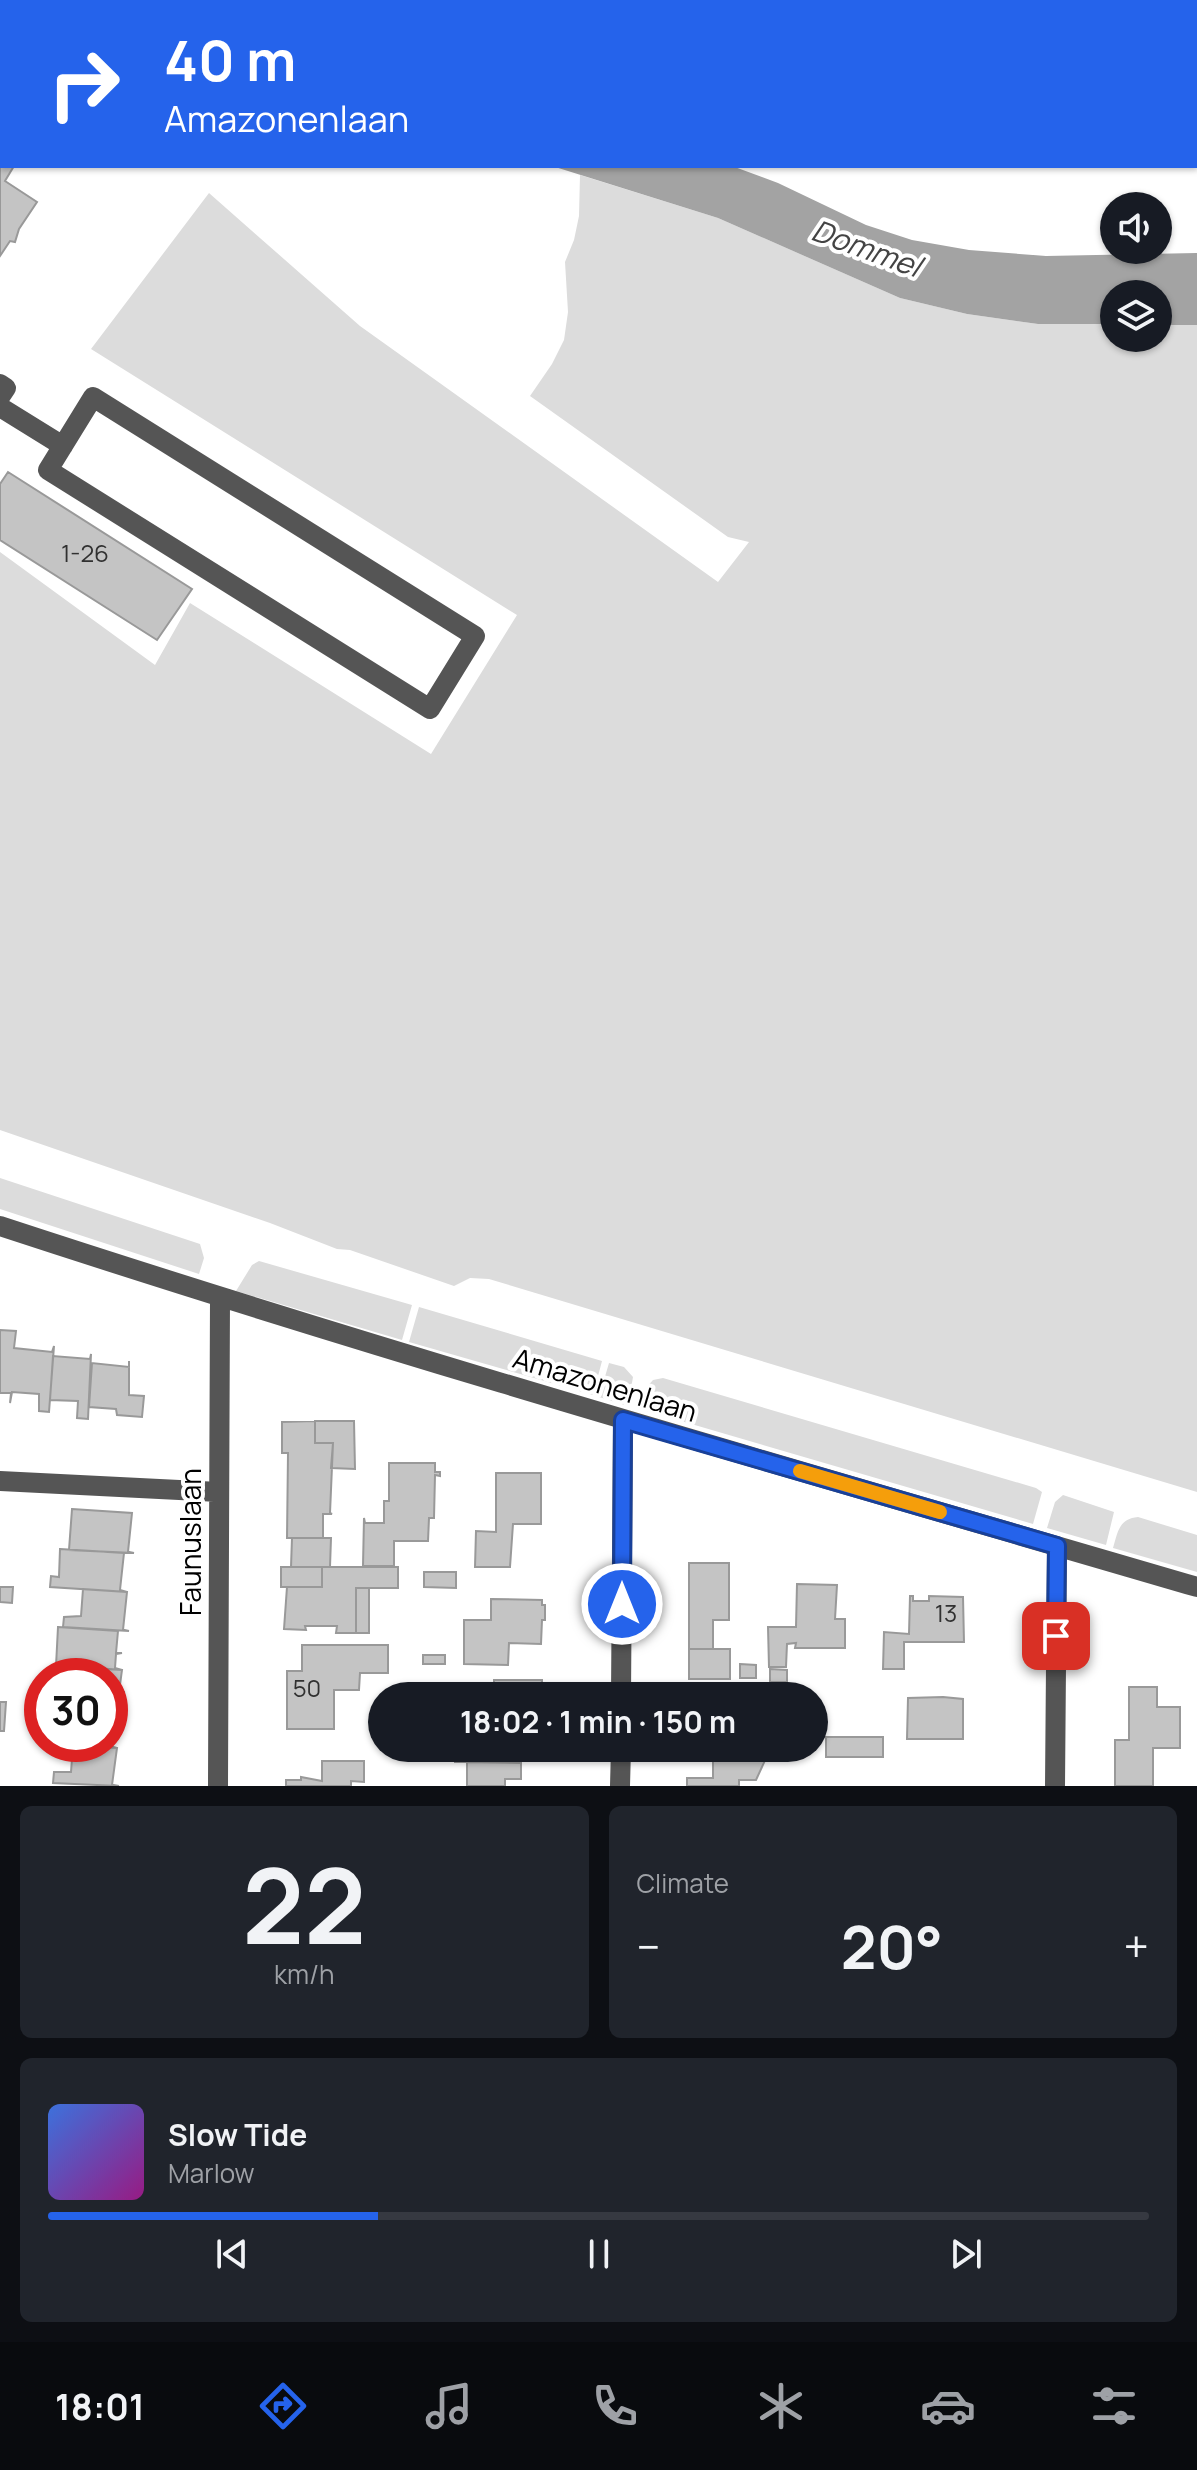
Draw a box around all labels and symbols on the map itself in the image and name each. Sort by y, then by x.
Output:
water label: Dommel [806,209,930,288]
house number: 1-26 [61,536,109,569]
street label: Amazonenlaan [509,1338,702,1430]
street label: Faunuslaan [171,1468,209,1616]
position arrow [580,1562,664,1646]
house number: 13 [935,1596,957,1629]
pin [1022,1602,1090,1670]
speed limit sign: 30 [24,1658,128,1762]
house number: 50 [293,1671,321,1704]

